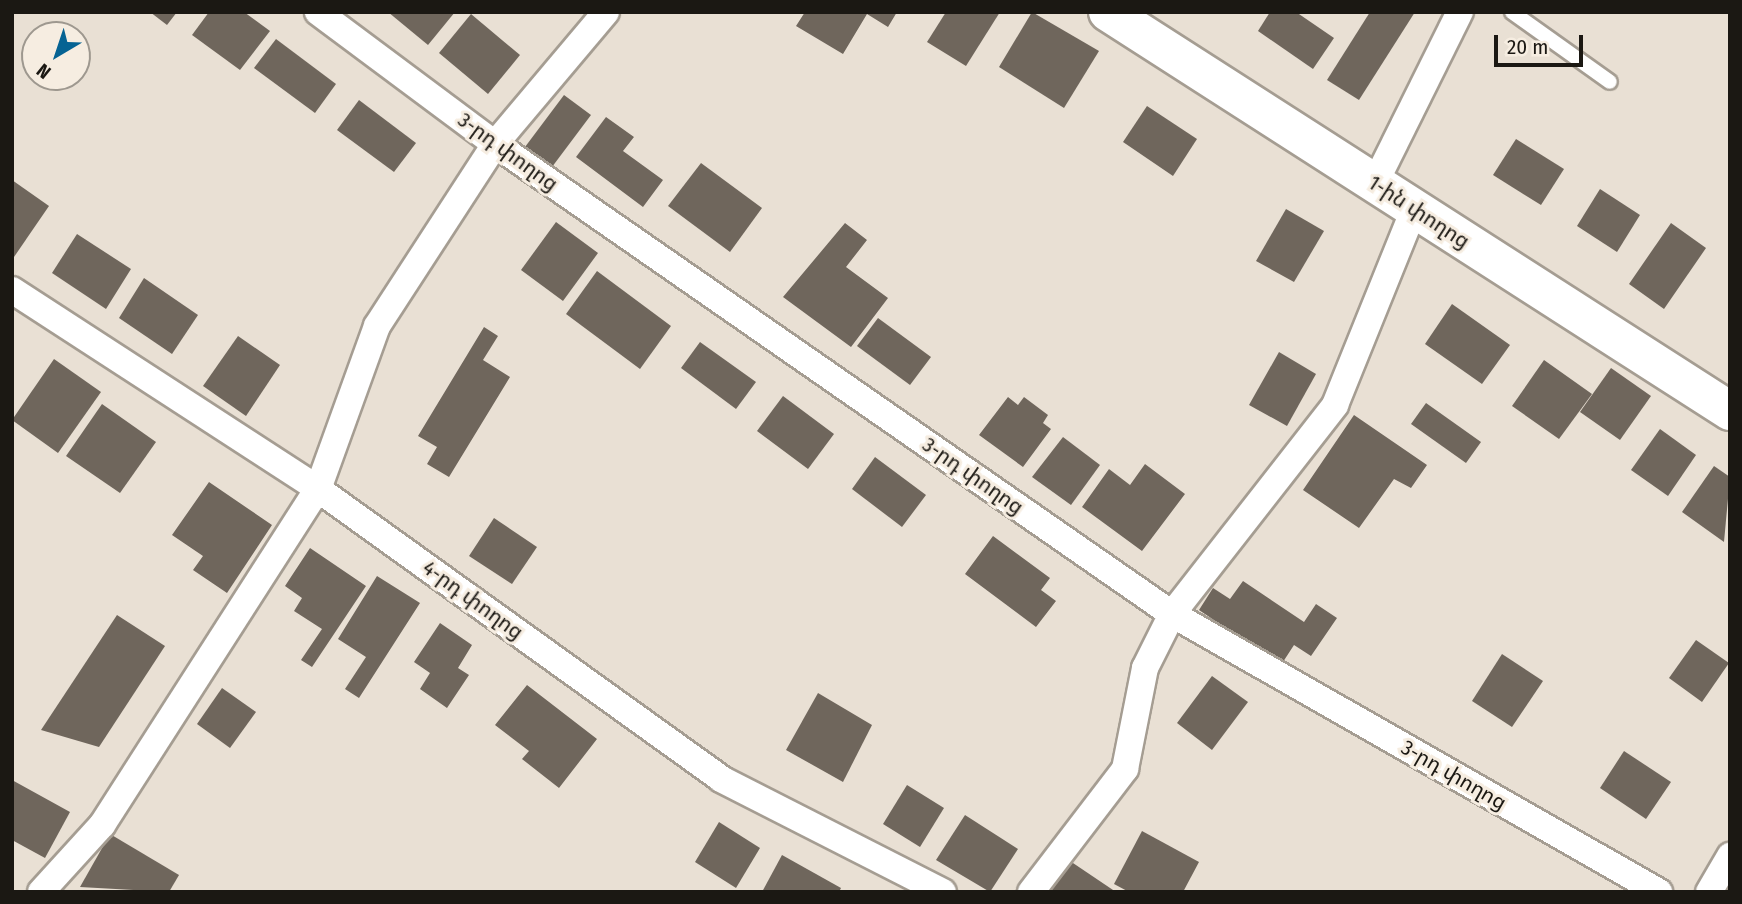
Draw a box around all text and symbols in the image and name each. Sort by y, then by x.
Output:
north arrow [21,21,91,91]
scale bar [1497,21,1586,65]
text: 20 m [1507,34,1548,60]
text: N [32,59,55,84]
street label: 3-րդ փողոց [453,107,563,197]
street label: 1-ին փողոց [1364,170,1474,254]
street label: 3-րդ փողոց [918,432,1028,520]
street label: 4-րդ փողոց [418,555,528,645]
street label: 3-րդ փողոց [1397,735,1511,815]

